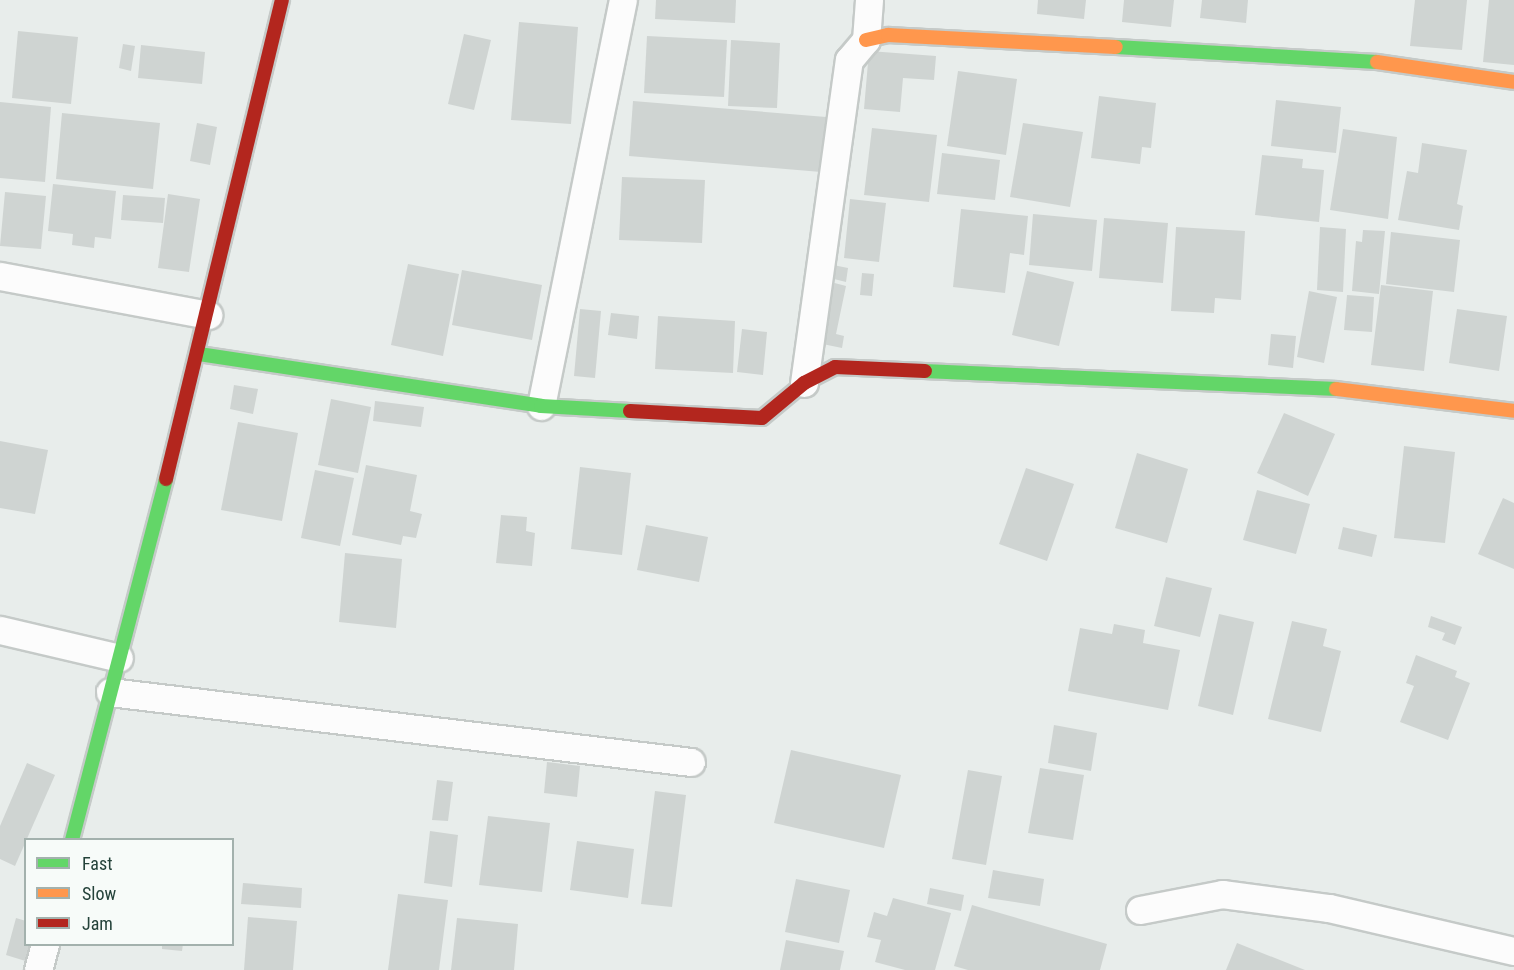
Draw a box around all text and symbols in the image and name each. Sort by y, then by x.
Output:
legend [24,838,234,946]
text: Fast [82,853,113,874]
text: Slow [82,883,116,904]
text: Jam [82,913,113,934]

